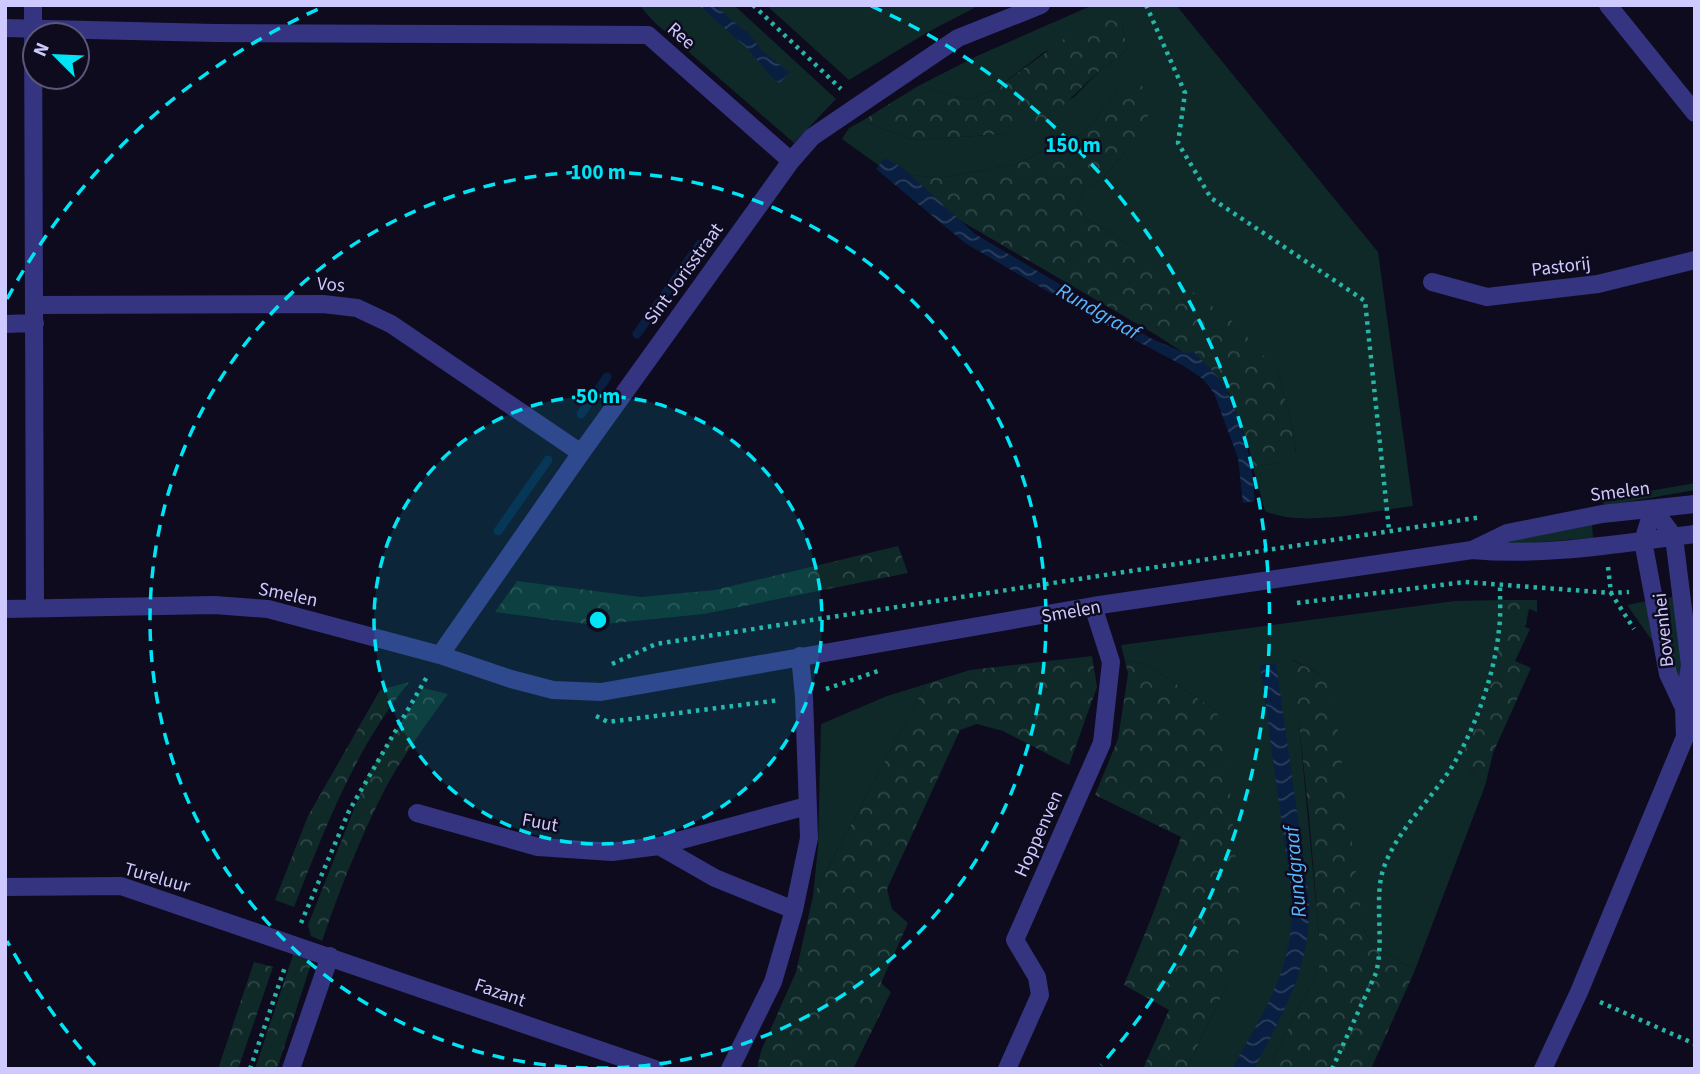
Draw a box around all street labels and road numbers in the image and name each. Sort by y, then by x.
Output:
street label: Ree [661,16,701,56]
street label: Sint Jorisstraat [638,217,730,330]
street label: Pastorij [1530,250,1592,284]
street label: Vos [316,271,346,299]
street label: Smelen [1589,475,1651,509]
street label: Smelen [256,576,320,614]
street label: Bovenhei [1647,592,1681,668]
street label: Smelen [1039,593,1103,631]
street label: Hoppenven [1008,786,1070,882]
street label: Fuut [520,807,561,840]
street label: Tureluur [121,856,194,900]
street label: Fazant [471,972,530,1014]

